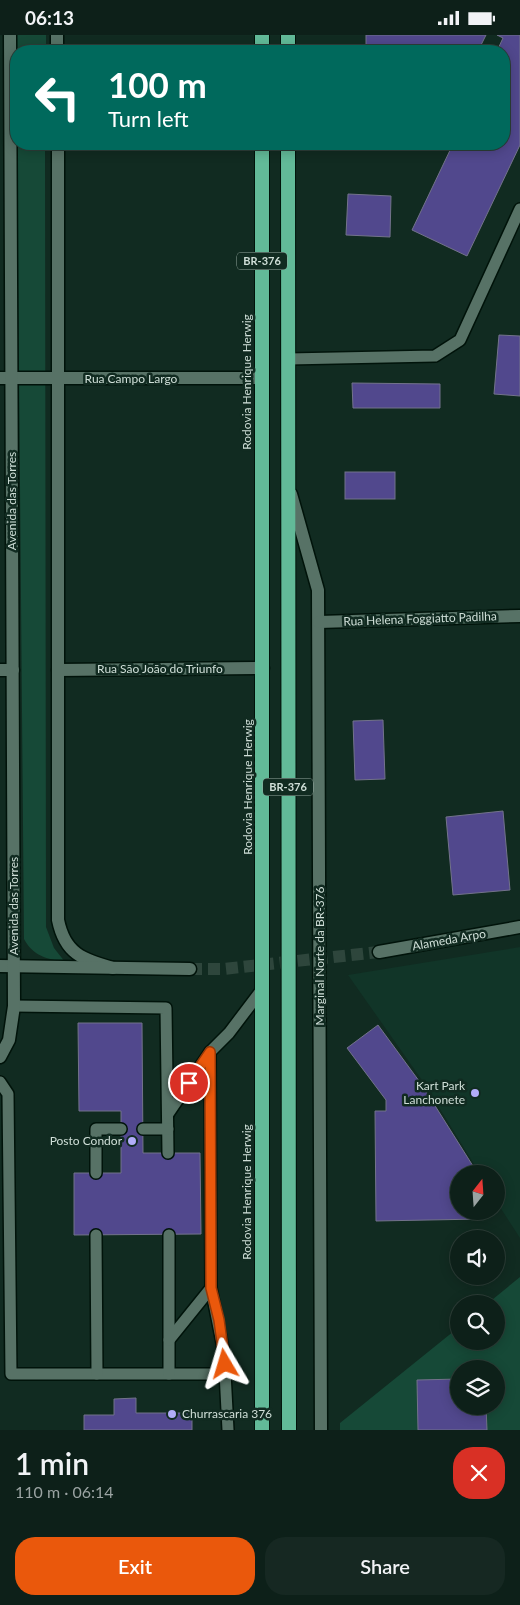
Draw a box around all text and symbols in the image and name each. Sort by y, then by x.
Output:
text: 06:13 [25,6,74,29]
text: 100 m [108,63,207,105]
icon: left [25,65,90,130]
text: Turn left [108,105,189,132]
road number: BR-376 [237,253,287,270]
street label: Rodovia Henrique Herwig [239,314,254,450]
street label: Rua Campo Largo [85,371,178,386]
street label: Avenida das Torres [4,452,19,550]
street label: Rua Helena Foggiatto Padilha [343,608,497,629]
street label: Rua São João do Triunfo [97,661,223,676]
street label: Rodovia Henrique Herwig [240,719,255,855]
road number: BR-376 [263,779,313,795]
street label: Avenida das Torres [6,857,21,955]
street label: Marginal Norte da BR-376 [312,886,327,1026]
street label: Alameda Arpo [411,926,487,953]
pin [168,1062,210,1104]
icon: arrive [175,1069,203,1097]
place label: Kart Park Lanchonete [403,1078,466,1107]
marker: Kart Park Lanchonete [469,1087,481,1099]
street label: Rodovia Henrique Herwig [239,1124,254,1260]
place label: Posto Condor [50,1133,123,1148]
marker: Posto Condor [126,1135,138,1147]
north arrow [450,1165,505,1220]
map controls [450,1165,505,1415]
button: sound [450,1230,505,1285]
button: search [450,1295,505,1350]
position arrow [198,1337,250,1389]
button: layers [450,1360,505,1415]
place label: Churrascaria 376 [182,1406,272,1421]
marker: Churrascaria 376 [166,1408,178,1420]
text: 1 min [15,1445,89,1481]
button: close [453,1447,505,1499]
text: 110 m · 06:14 [15,1482,114,1501]
button: Exit [15,1537,255,1595]
button: Share [265,1537,505,1595]

